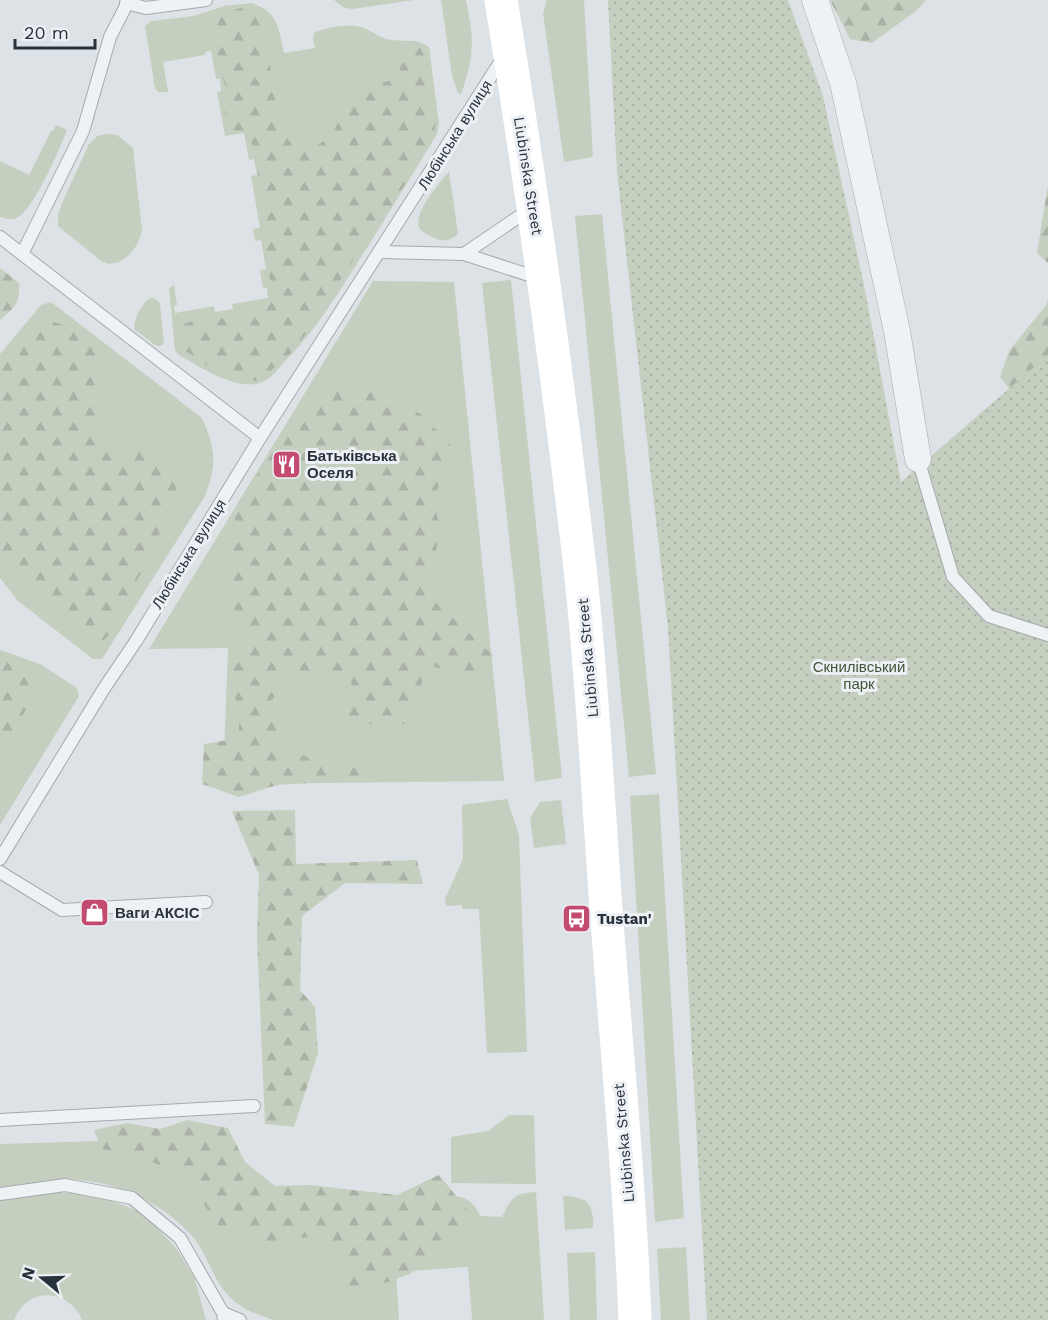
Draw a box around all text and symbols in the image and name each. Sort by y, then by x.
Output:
scale bar [15,12,94,50]
text: 20 m [24,22,69,43]
street label: Любінська вулиця [414,77,496,193]
street label: Liubinska Street [510,116,546,237]
place label: Батьківська Оселя [307,447,397,482]
restaurant icon: Батьківська Оселя [270,449,302,481]
street label: Любінська вулиця [148,496,230,612]
street label: Liubinska Street [574,597,602,718]
park label: Скнилівський парк [813,658,905,693]
shop icon: Ваги АКСІС [78,897,110,929]
bus stop icon: Tustan' [560,903,592,935]
place label: Ваги АКСІС [115,904,200,922]
place label: Tustan' [597,910,652,928]
street label: Liubinska Street [610,1082,638,1203]
north arrow [12,1248,72,1308]
text: N [17,1265,39,1282]

